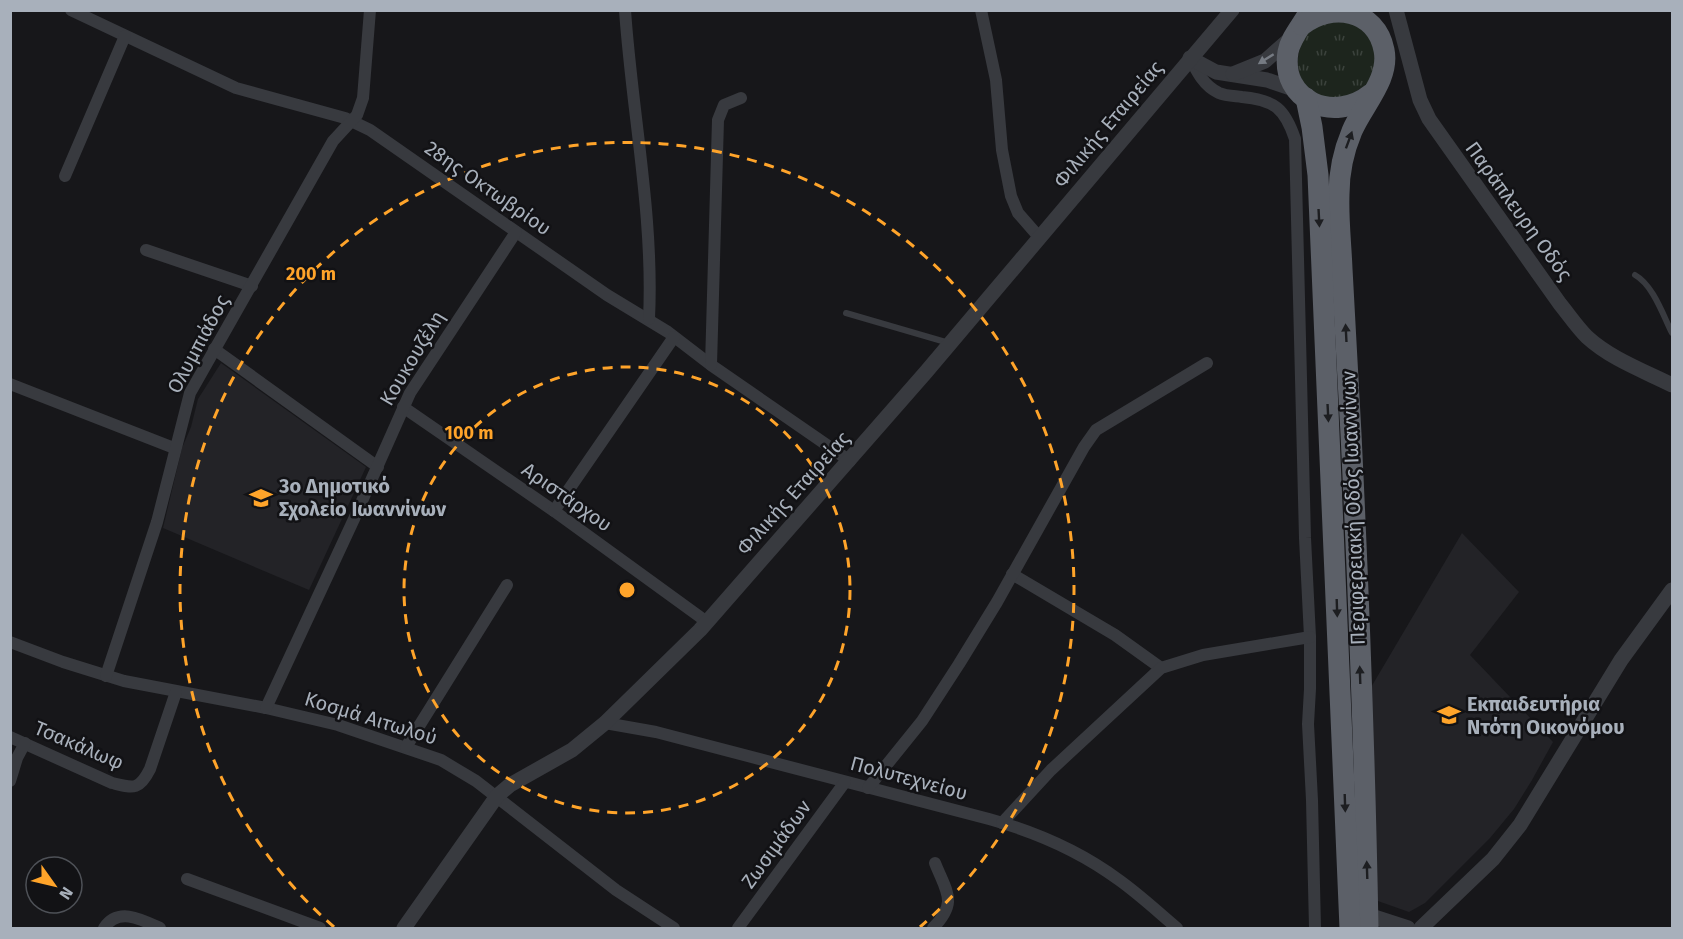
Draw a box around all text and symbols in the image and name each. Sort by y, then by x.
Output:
one-way arrow [1258,53,1274,64]
street label: Φιλικής Εταιρείας [1048,56,1168,192]
one-way arrow [1344,131,1354,149]
street label: 28ης Οκτωβρίου [420,136,556,240]
street label: Παράπλευρη Οδός [1461,137,1577,285]
one-way arrow [1315,209,1324,228]
text: 200 m [286,263,336,285]
street label: Ολυμπιάδος [162,291,234,397]
street label: Κουκουζέλη [374,306,450,410]
one-way arrow [1341,324,1350,343]
street label: Περιφερειακή Οδός Ιωαννίνων [1336,370,1370,646]
one-way arrow [1324,404,1333,423]
text: 100 m [445,422,493,444]
street label: Φιλικής Εταιρείας [731,426,855,560]
street label: Αριστάρχου [517,457,617,537]
place label: 3ο Δημοτικό Σχολείο Ιωαννίνων [278,474,447,521]
school or university icon: 3ο Δημοτικό Σχολείο Ιωαννίνων [248,485,274,511]
centre of rings [617,580,637,600]
one-way arrow [1333,599,1342,618]
one-way arrow [1356,666,1365,685]
street label: Κοσμά Αιτωλού [302,686,440,750]
place label: Εκπαιδευτήρια Ντότη Οικονόμου [1467,692,1625,739]
school or university icon: Εκπαιδευτήρια Ντότη Οικονόμου [1436,702,1462,728]
street label: Τσακάλωφ [31,715,127,775]
street label: Πολυτεχνείου [848,751,970,805]
one-way arrow [1340,793,1349,812]
street label: Ζωσιμάδων [736,795,816,893]
north arrow [24,855,84,915]
one-way arrow [1362,861,1372,880]
text: N [55,883,77,903]

